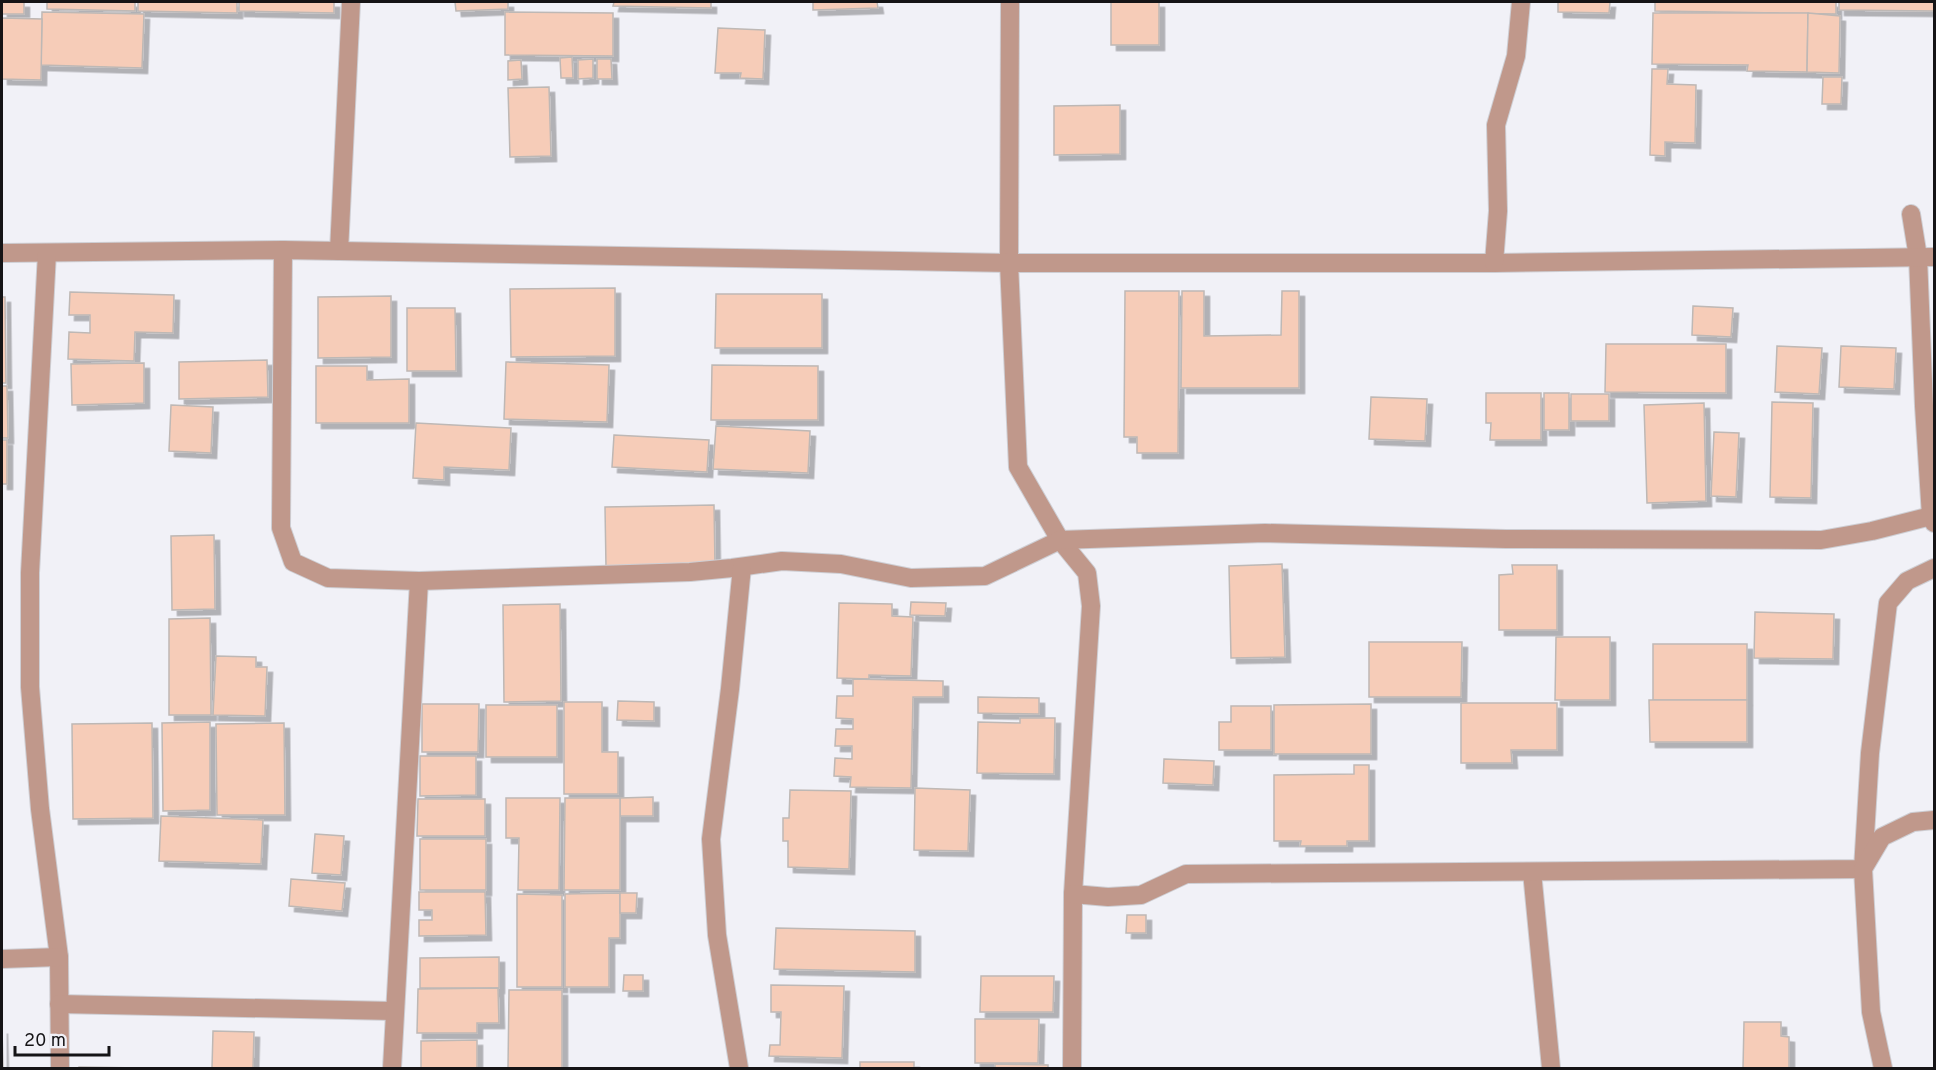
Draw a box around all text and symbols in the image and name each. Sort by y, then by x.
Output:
scale bar [15,1019,110,1057]
text: 20 m [24,1030,66,1053]

